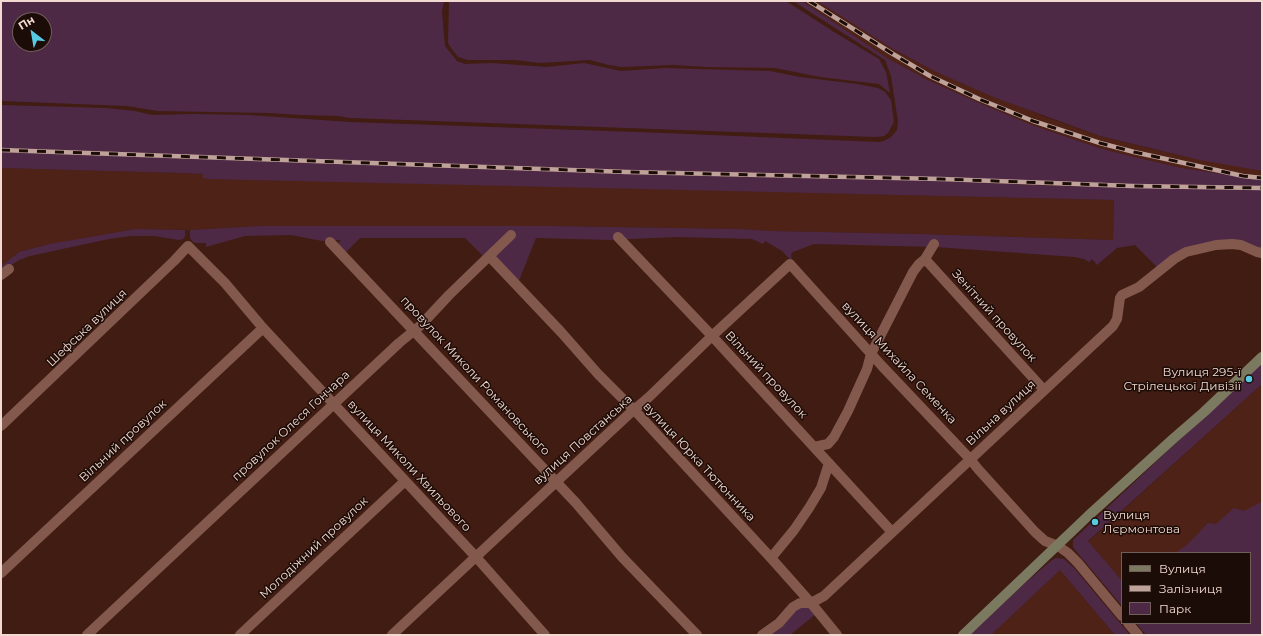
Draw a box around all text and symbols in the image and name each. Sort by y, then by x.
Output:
north arrow [12,12,52,52]
text: Пн [16,12,37,33]
street label: Зенітний провулок [949,267,1039,365]
street label: Шефська вулиця [44,286,130,370]
street label: провулок Миколи Романовського [397,293,553,459]
street label: вулиця Михайла Семенка [839,299,959,427]
street label: Вільний провулок [722,328,810,422]
place label: Вулиця 295-ї Стрілецької Дивізії [1123,365,1241,393]
street label: провулок Олеся Гончара [229,368,353,484]
marker: Вулиця 295-ї Стрілецької Дивізії [1244,374,1254,384]
street label: Вільна вулиця [963,377,1039,449]
street label: вулиця Повстанська [531,392,635,488]
street label: Вільний провулок [76,397,170,485]
street label: вулиця Миколи Хвильового [344,397,474,535]
street label: вулиця Юрка Тютюнника [640,399,758,525]
street label: Молодіжний провулок [257,494,371,602]
place label: Вулиця Лєрмонтова [1103,508,1180,536]
marker: Вулиця Лєрмонтова [1090,517,1100,527]
legend [1121,552,1251,624]
text: Вулиця [1159,561,1206,576]
text: Залізниця [1159,581,1223,596]
text: Парк [1159,601,1191,616]

